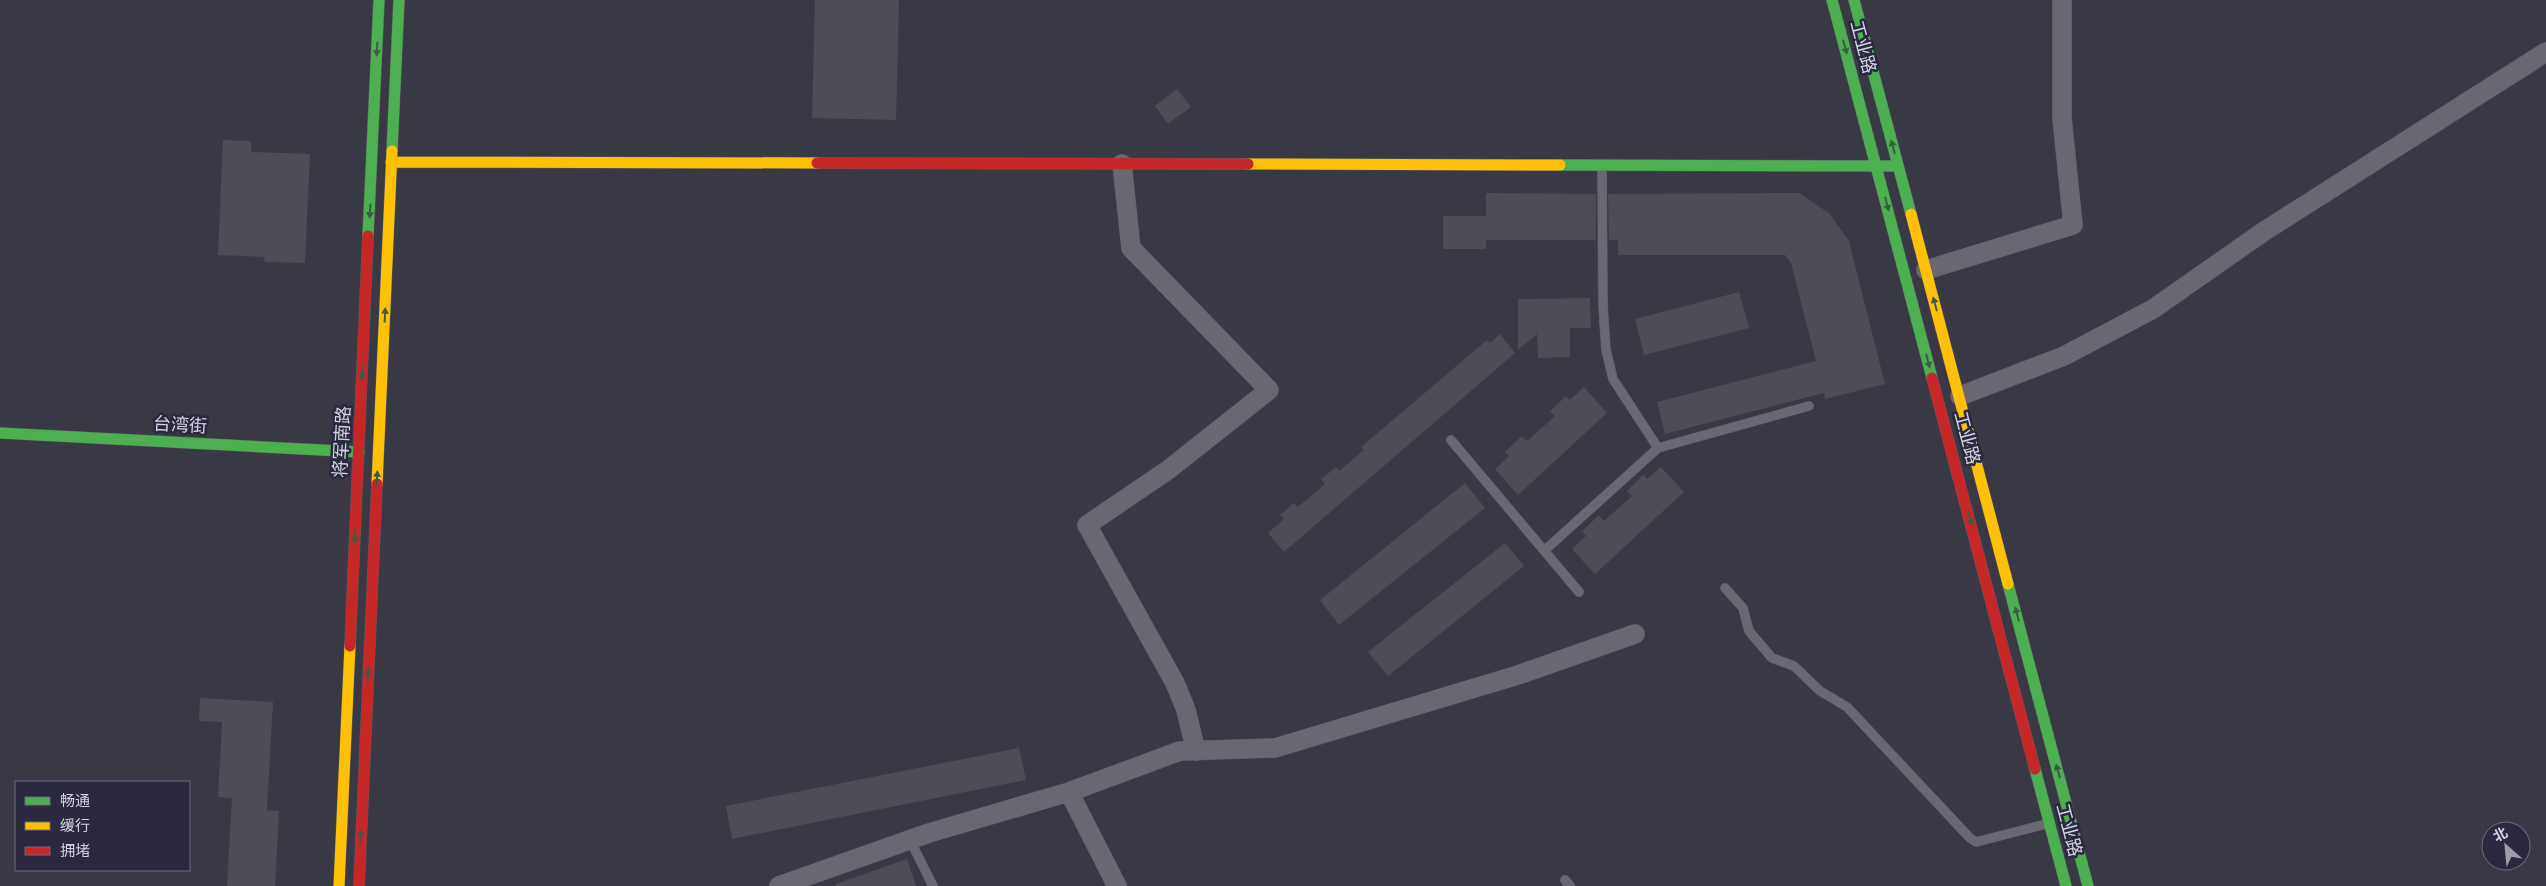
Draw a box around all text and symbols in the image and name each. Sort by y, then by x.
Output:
street label: 工业路 [1846,18,1882,76]
one-way arrow [1841,40,1849,55]
one-way arrow [373,41,381,57]
one-way arrow [1889,140,1897,155]
one-way arrow [1883,197,1891,212]
one-way arrow [365,203,373,219]
one-way arrow [1931,297,1939,312]
one-way arrow [381,307,389,323]
one-way arrow [1925,354,1933,369]
one-way arrow [358,366,366,382]
street label: 将军南路 [328,405,354,478]
street label: 工业路 [1950,409,1986,467]
street label: 台湾街 [153,412,208,436]
one-way arrow [374,469,382,485]
one-way arrow [1966,511,1974,526]
one-way arrow [351,528,359,544]
one-way arrow [2012,606,2020,621]
one-way arrow [365,667,373,683]
one-way arrow [2053,764,2061,779]
legend [15,781,190,871]
text: 畅通 [60,791,90,809]
street label: 工业路 [2052,801,2088,859]
text: 缓行 [60,816,90,834]
north arrow [2481,821,2531,871]
text: 北 [2490,823,2510,845]
one-way arrow [357,829,365,845]
text: 拥堵 [60,841,90,859]

